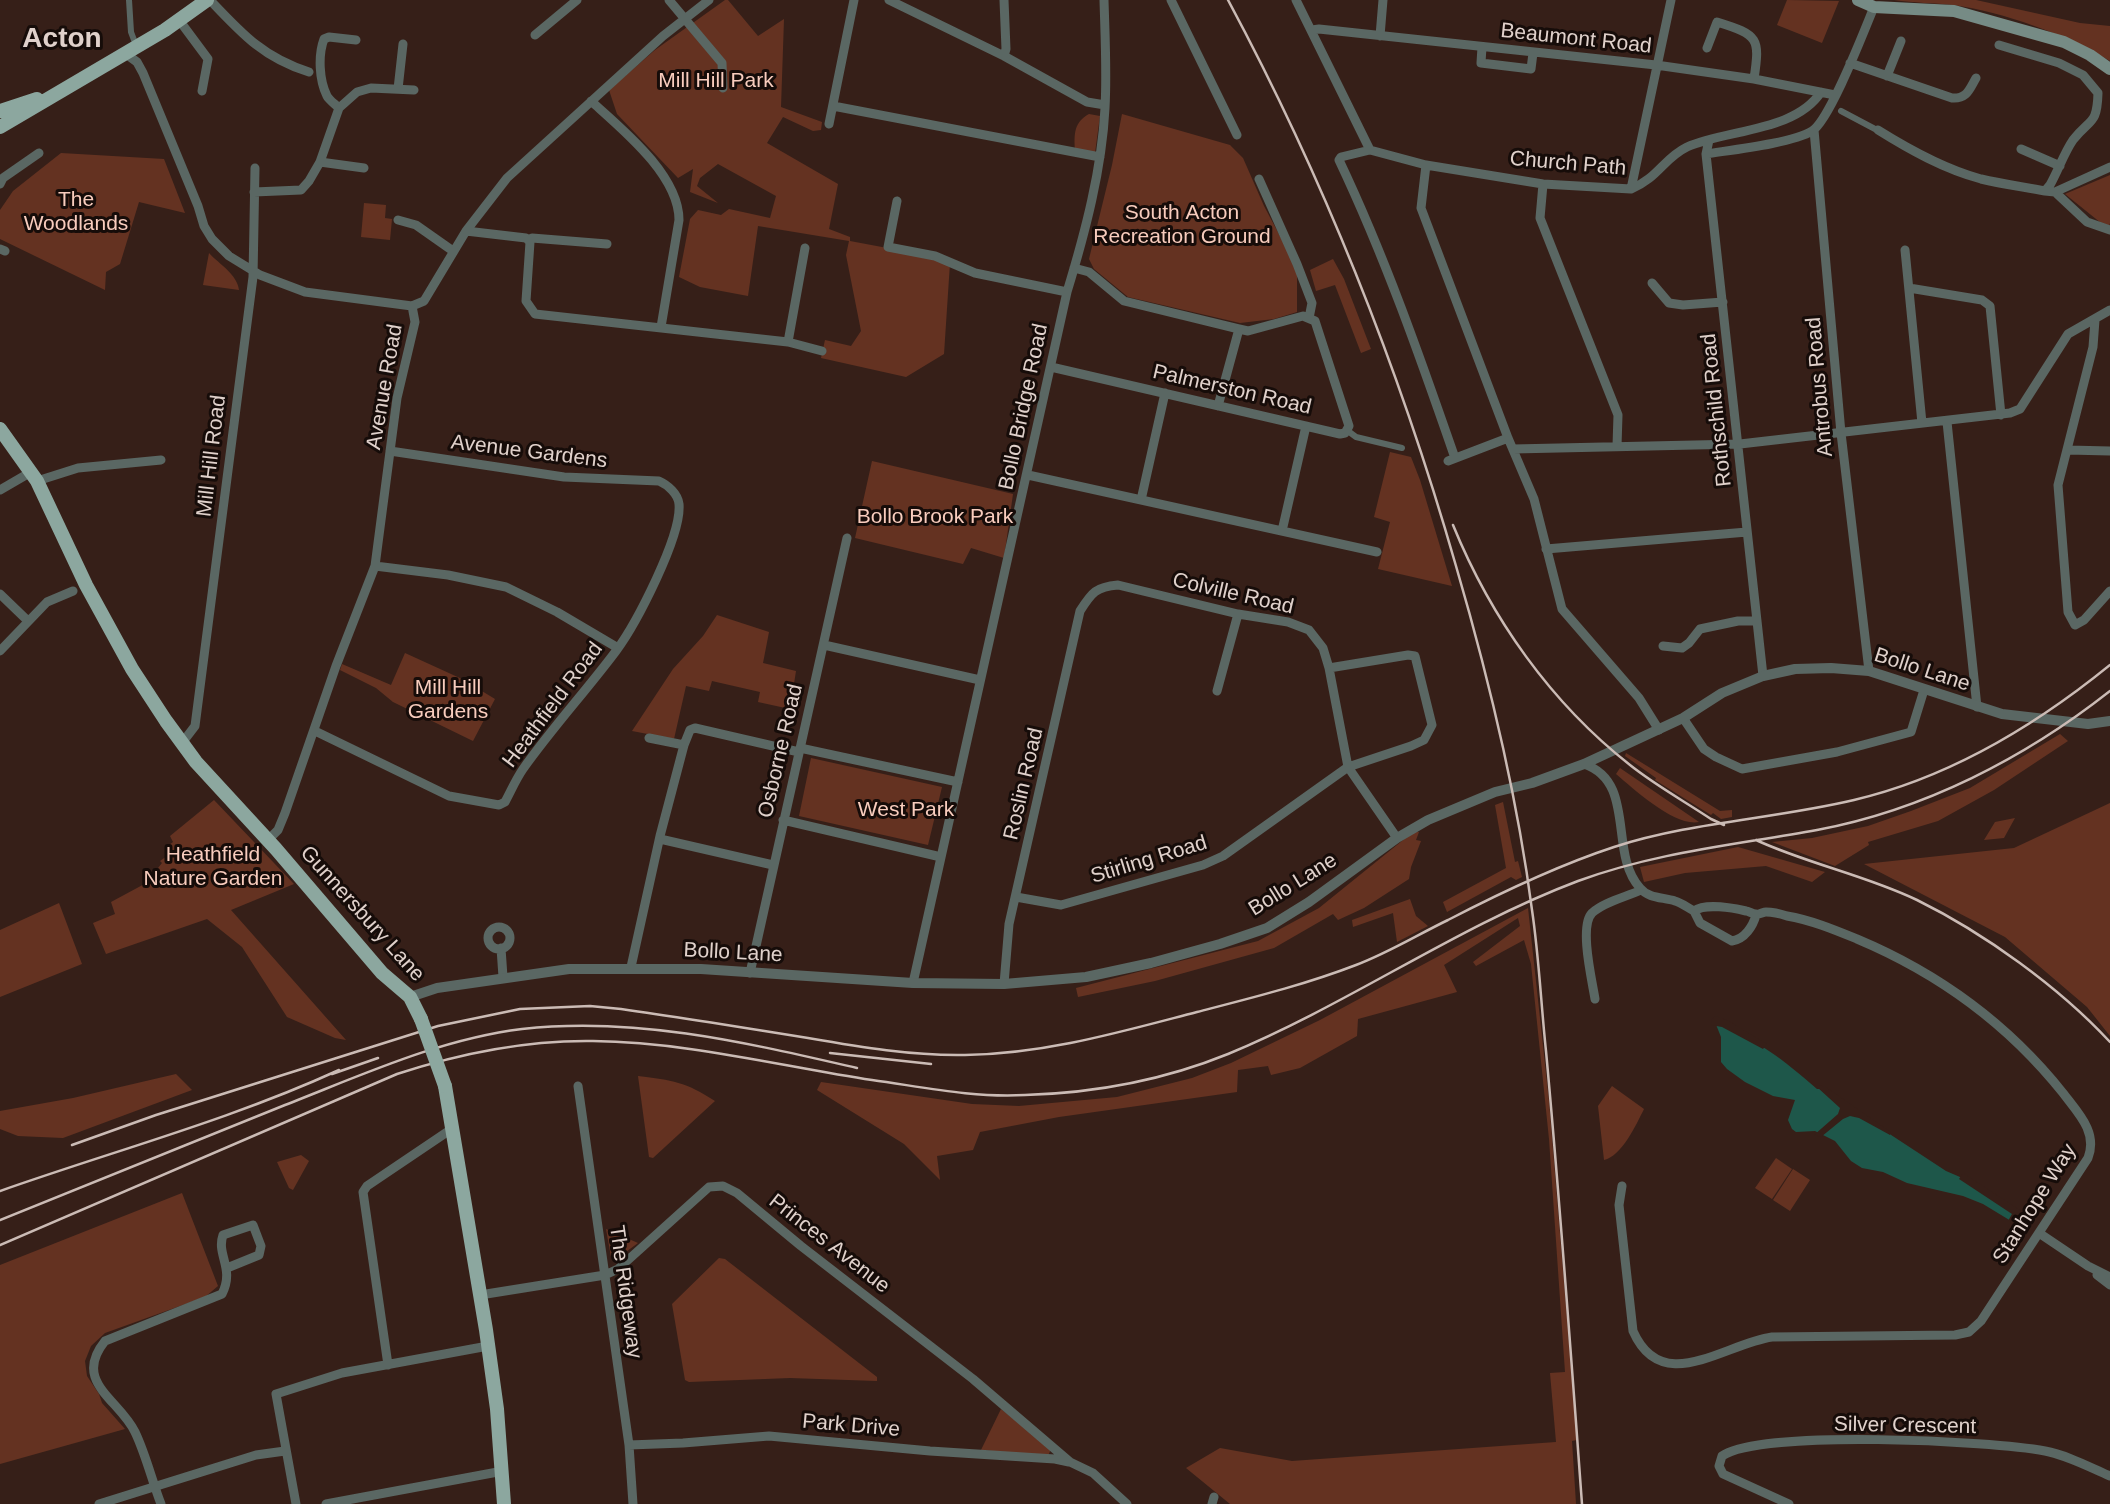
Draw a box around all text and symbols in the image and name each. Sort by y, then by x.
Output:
street label: Beaumont Road [1499,19,1653,59]
district label: Acton [22,22,102,56]
park label: Mill Hill Park [658,68,774,94]
street label: Church Path [1509,146,1627,182]
park label: The Woodlands [24,187,128,237]
park label: South Acton Recreation Ground [1093,200,1271,250]
street label: Antrobus Road [1801,316,1839,458]
street label: Avenue Road [362,322,408,452]
street label: Bollo Bridge Road [994,322,1054,492]
street label: Rothschild Road [1696,332,1738,488]
street label: Palmerston Road [1150,359,1314,421]
street label: Mill Hill Road [192,394,232,518]
street label: Avenue Gardens [449,430,609,474]
park label: Bollo Brook Park [857,504,1013,530]
street label: Colville Road [1170,568,1296,620]
street label: Heathfield Road [498,637,608,773]
street label: Bollo Lane [1871,643,1973,697]
park label: Mill Hill Gardens [408,675,488,725]
street label: Osborne Road [753,682,809,820]
street label: Roslin Road [999,725,1049,843]
park label: West Park [858,797,954,823]
street label: Stirling Road [1088,830,1210,890]
street label: Gunnersbury Lane [294,841,430,987]
park label: Heathfield Nature Garden [144,842,282,892]
street label: Bollo Lane [1244,848,1342,922]
street label: Bollo Lane [683,938,783,968]
street label: Stanhope Way [1988,1139,2082,1269]
street label: Princes Avenue [763,1189,895,1299]
street label: The Ridgeway [603,1224,647,1360]
street label: Park Drive [801,1409,901,1443]
street label: Silver Crescent [1834,1412,1976,1440]

